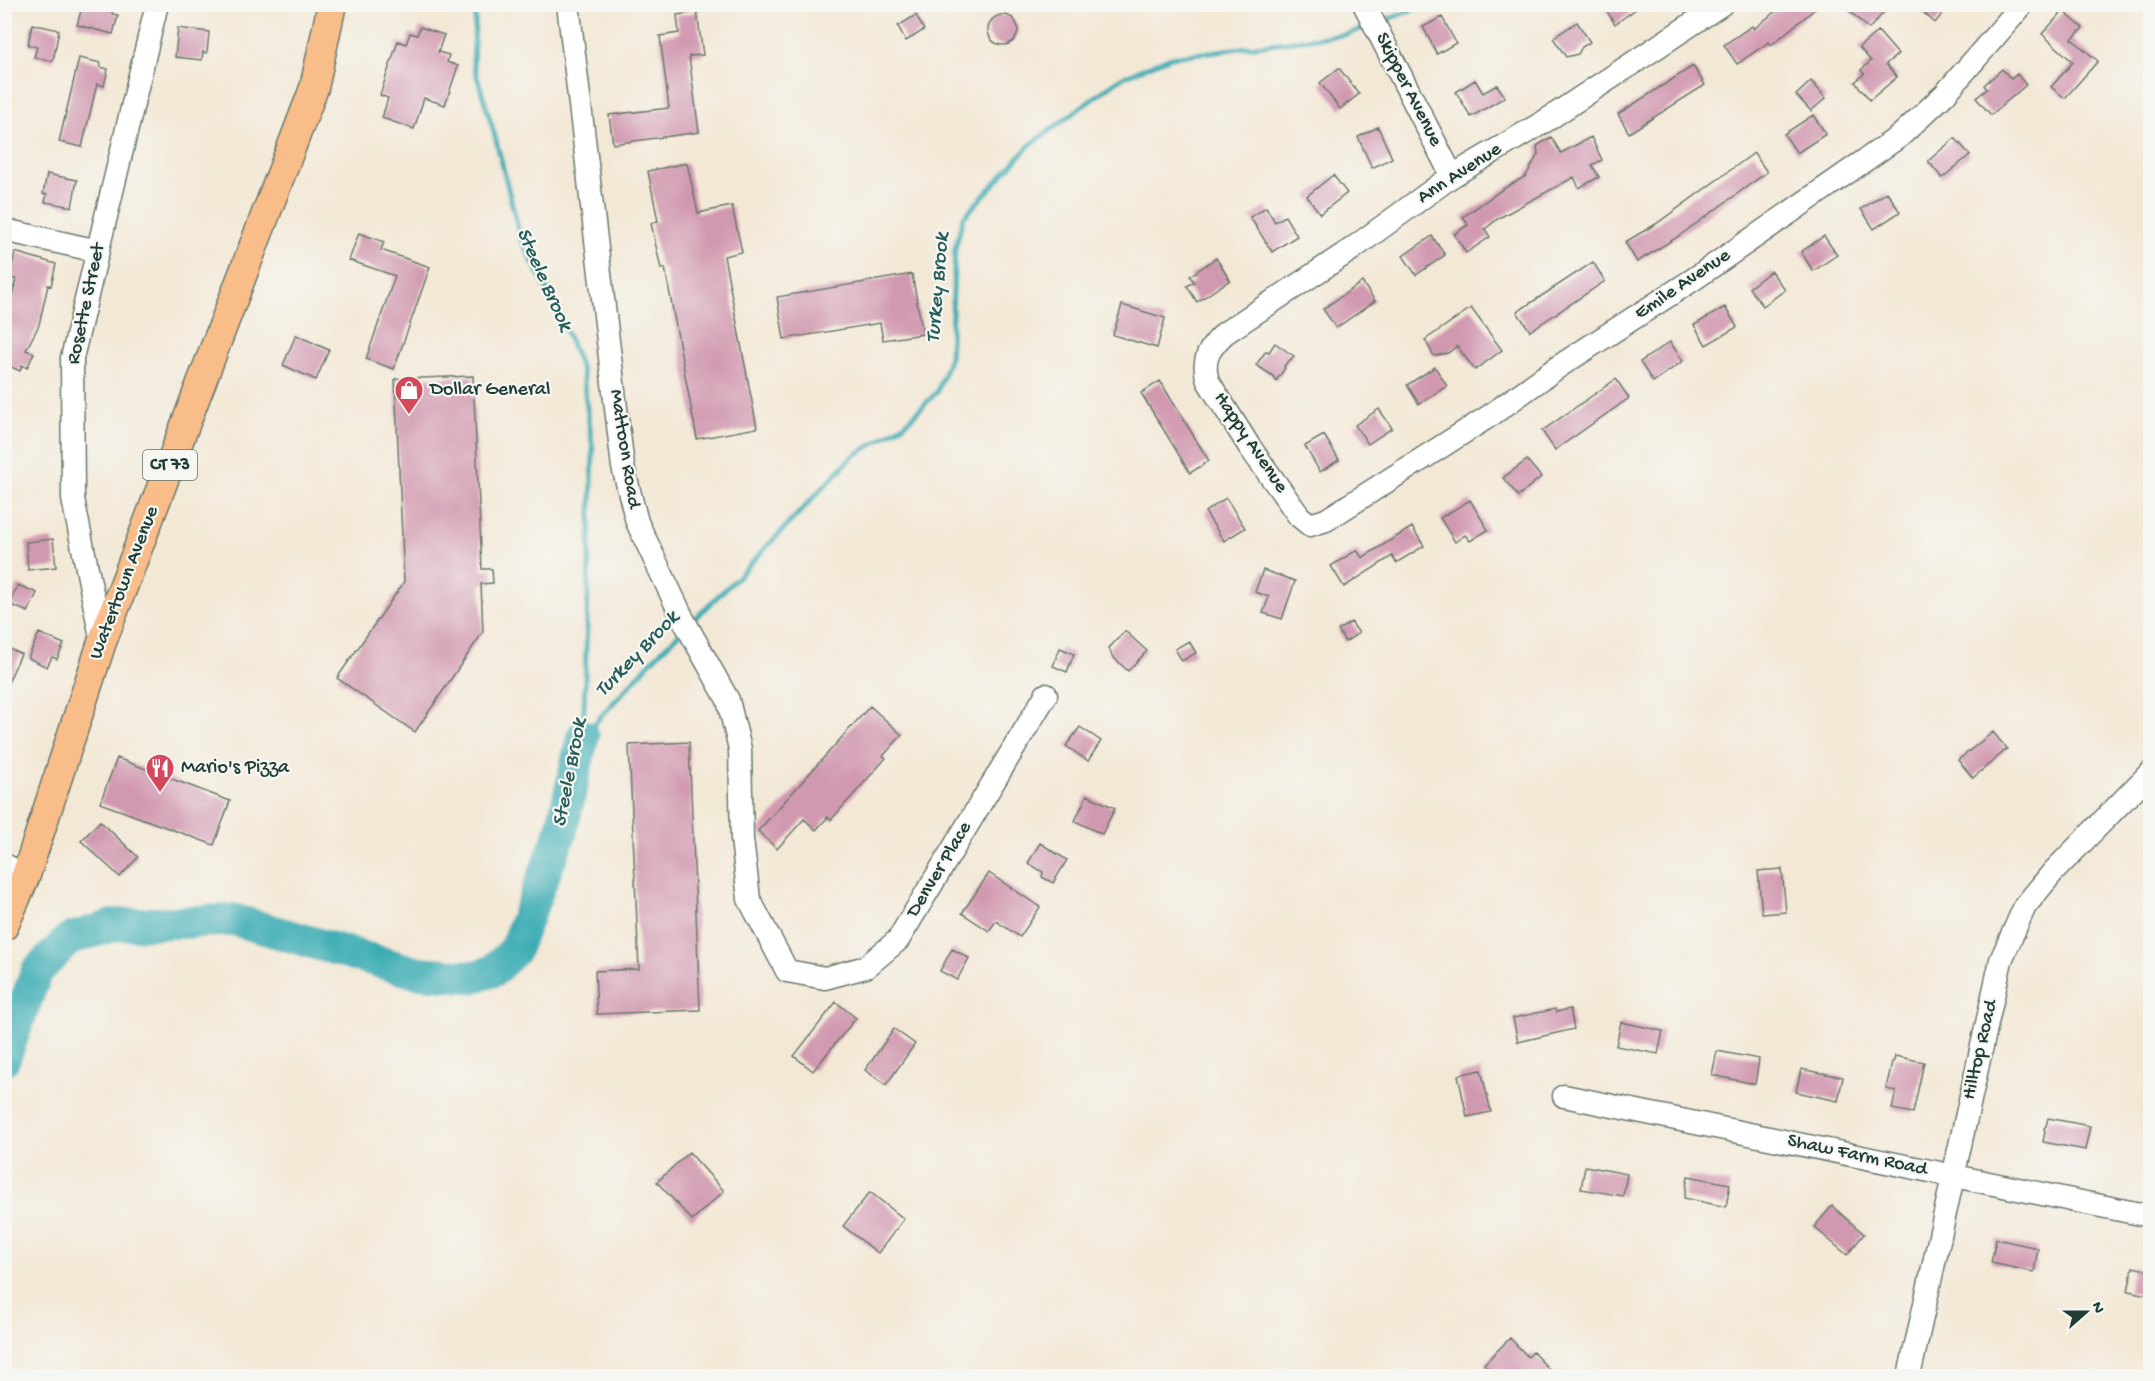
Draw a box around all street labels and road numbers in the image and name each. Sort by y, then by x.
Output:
street label: Skipper Avenue [1369,29,1447,151]
street label: Ann Avenue [1414,138,1507,210]
street label: Rosette Street [63,240,111,367]
street label: Emile Avenue [1631,244,1736,325]
street label: Mattoon Road [603,388,645,512]
street label: Happy Avenue [1208,388,1293,498]
road number: CT 73 [143,450,197,480]
street label: Watertown Avenue [85,503,165,663]
street label: Denver Place [901,817,978,924]
street label: Hilltop Road [1958,996,2004,1102]
street label: Shaw Farm Road [1785,1130,1931,1183]

